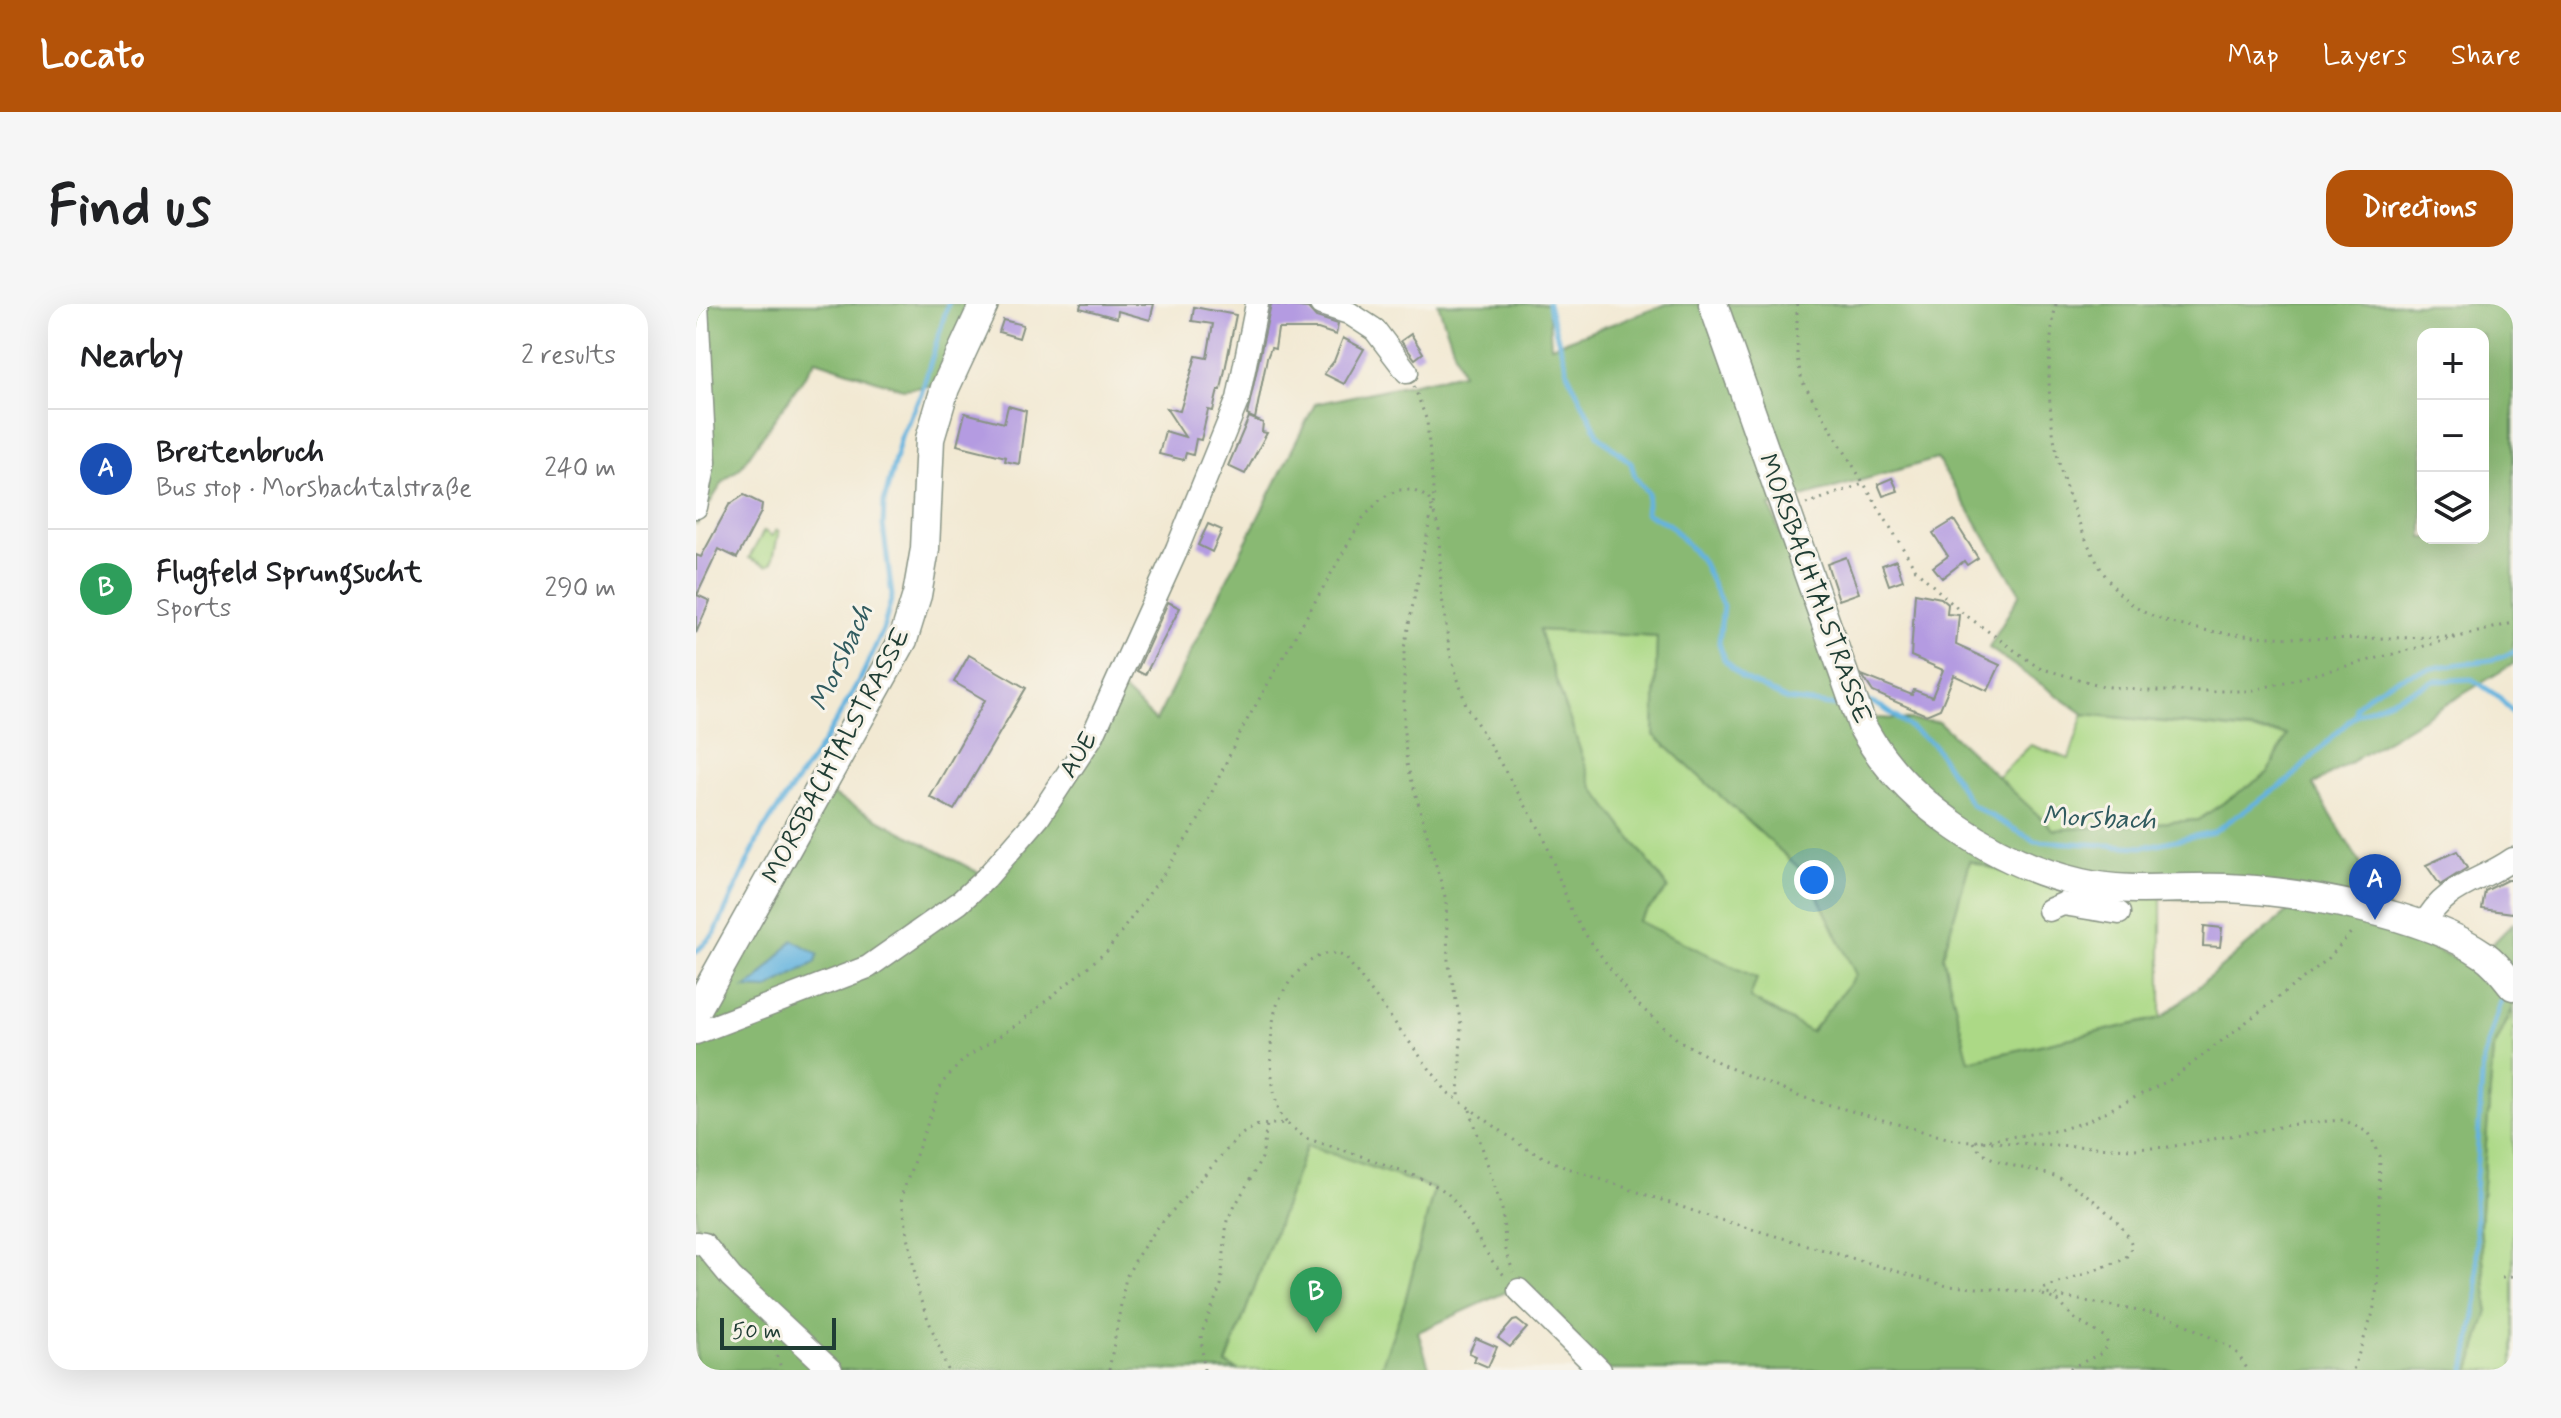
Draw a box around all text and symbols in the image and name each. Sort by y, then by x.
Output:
text: Locato [40,32,145,81]
text: Map [2228,38,2279,75]
text: Layers [2323,38,2407,75]
text: Share [2451,38,2521,75]
button: Directions [2326,170,2513,247]
text: Find us [48,172,211,245]
map controls [2417,328,2489,544]
button: + [2417,328,2489,400]
text: Nearby [80,334,184,379]
text: 2 results [521,339,616,373]
button: − [2417,400,2489,472]
text: Breitenbruch [156,433,324,472]
street label: MORSBACHTALSTRASSE [1749,449,1879,729]
text: A [97,452,115,486]
text: 240 m [544,452,616,486]
text: Bus stop · Morsbachtalstraße [156,472,472,506]
button: layers [2417,472,2489,544]
text: Flugfeld Sprungsucht [156,553,422,592]
text: B [98,572,114,606]
text: 290 m [544,572,616,606]
text: Sports [156,592,231,626]
water label: Morsbach [801,598,883,718]
street label: MORSBACHTALSTRASSE [755,622,919,890]
street label: AUE [1052,725,1106,785]
water label: Morsbach [2041,799,2157,839]
pin: A [2349,854,2401,920]
your location [1794,860,1834,900]
pin: B [1290,1267,1342,1333]
scale bar [720,1314,836,1350]
text: 50 m [732,1318,781,1346]

